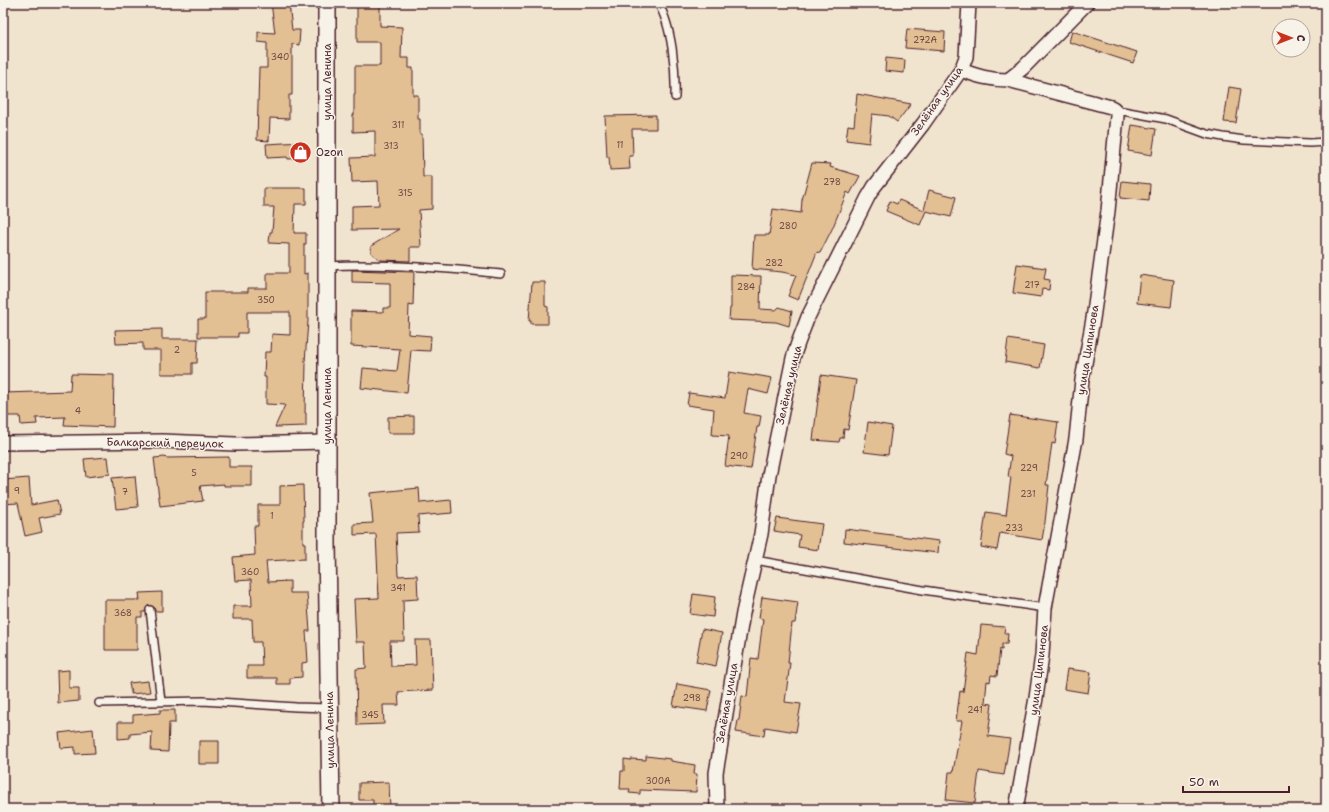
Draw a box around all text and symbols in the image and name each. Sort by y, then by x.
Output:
north arrow [1271,18,1311,58]
house number: 272А [913,34,937,46]
text: С [1293,35,1308,42]
street label: улица Ленина [320,43,335,121]
house number: 340 [271,51,289,63]
street label: Зелёная улица [908,63,967,139]
house number: 311 [391,119,405,131]
shop icon: Ozon [288,139,314,165]
house number: 11 [616,139,624,151]
house number: 313 [383,140,399,152]
place label: Ozon [316,145,344,160]
house number: 278 [823,176,841,188]
house number: 315 [398,187,412,199]
house number: 280 [779,220,797,232]
house number: 282 [765,257,783,269]
house number: 217 [1024,279,1040,291]
house number: 284 [737,281,755,293]
house number: 350 [257,294,275,306]
street label: улица Ципинова [1073,304,1103,396]
house number: 2 [174,344,180,356]
street label: Зелёная улица [773,344,805,426]
street label: улица Ленина [320,367,335,445]
house number: 4 [75,405,81,417]
street label: Балкарский переулок [106,434,224,452]
house number: 290 [730,450,748,462]
house number: 229 [1020,462,1038,474]
house number: 5 [191,467,197,479]
house number: 9 [14,485,20,497]
house number: 7 [122,486,128,498]
house number: 231 [1020,488,1036,500]
house number: 1 [270,510,274,522]
house number: 233 [1005,522,1023,534]
house number: 360 [241,566,259,578]
house number: 341 [390,582,406,594]
house number: 368 [114,607,132,619]
street label: улица Ципинова [1026,624,1052,716]
street label: Зелёная улица [713,662,741,744]
street label: улица Ленина [322,691,338,769]
house number: 298 [683,692,701,704]
house number: 241 [967,704,983,716]
house number: 345 [361,709,379,721]
scale bar [1183,768,1289,794]
text: 50 m [1189,774,1219,790]
house number: 300А [645,775,671,787]

